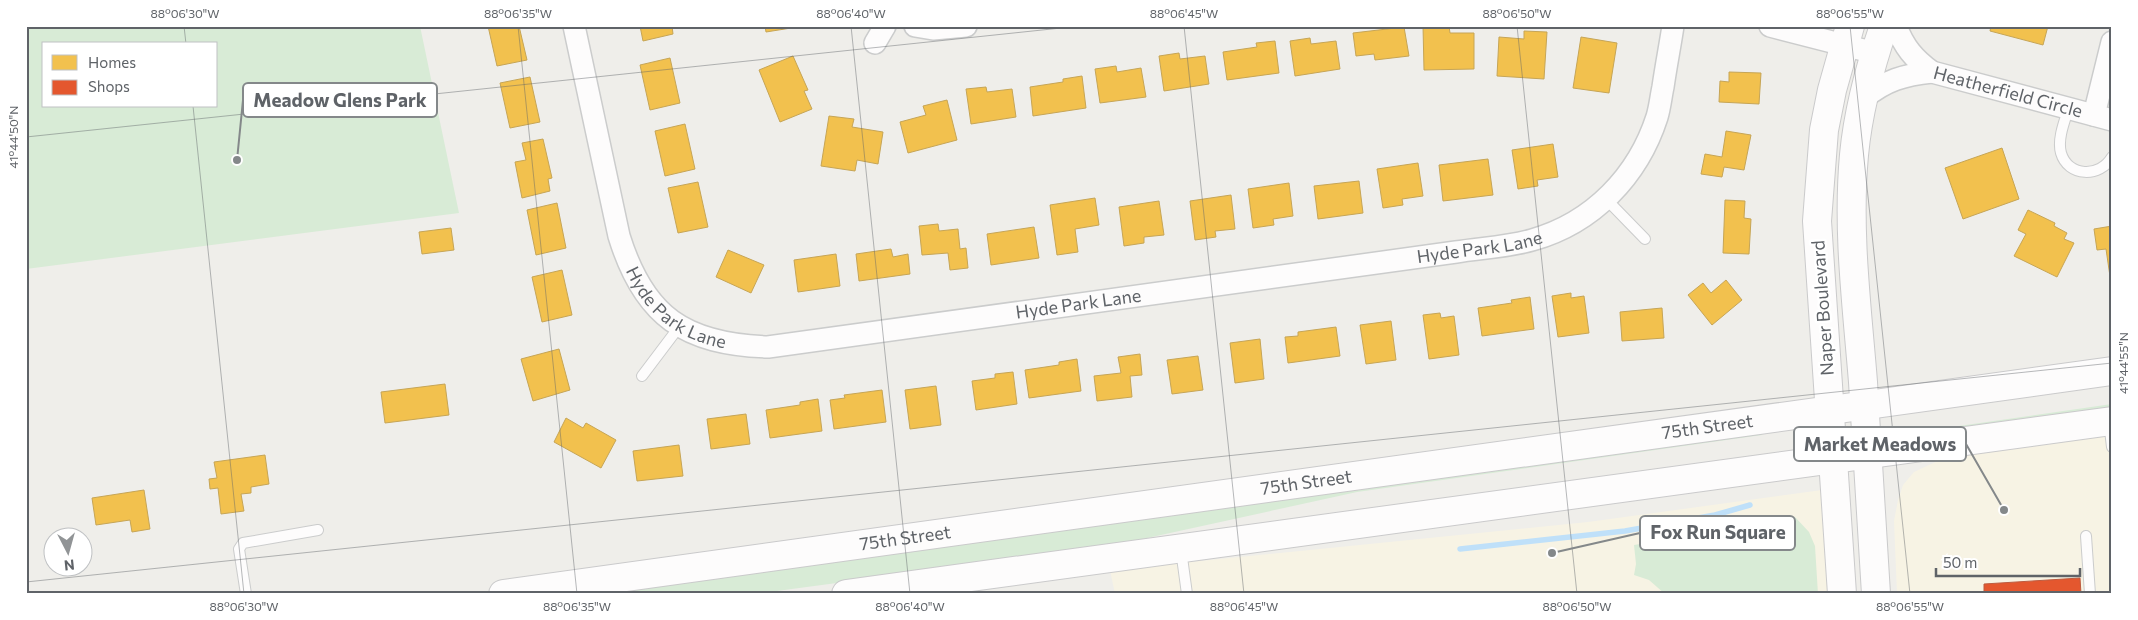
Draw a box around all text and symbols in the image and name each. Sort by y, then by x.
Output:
text: 88°06'30"W [150,6,220,20]
text: 88°06'35"W [484,6,552,20]
text: 88°06'40"W [816,6,886,20]
text: 88°06'45"W [1150,6,1218,20]
text: 88°06'50"W [1482,6,1552,20]
text: 88°06'55"W [1816,6,1884,20]
legend [42,42,218,108]
text: Homes [88,53,136,71]
street label: Heatherfield Circle [1931,61,2085,122]
text: Shops [88,77,130,95]
callout: Meadow Glens Park [243,83,437,117]
text: Meadow Glens Park [253,88,427,111]
text: 41°44'50"N [6,106,20,168]
street label: Hyde Park Lane [1415,226,1545,267]
street label: Naper Boulevard [1806,240,1838,377]
street label: Hyde Park Lane [622,262,728,352]
street label: Hyde Park Lane [1014,284,1143,323]
text: 41°44'55"N [2116,332,2130,394]
street label: 75th Street [1660,409,1754,443]
callout: Market Meadows [1794,427,1966,461]
text: Market Meadows [1804,432,1957,455]
street label: 75th Street [1259,464,1353,499]
callout: Fox Run Square [1640,516,1795,550]
street label: 75th Street [858,520,952,554]
text: Fox Run Square [1650,520,1786,543]
north arrow [42,528,92,578]
scale bar [1936,545,2079,577]
text: 50 m [1943,553,1977,571]
text: N [63,556,76,574]
text: 88°06'30"W [209,599,279,613]
text: 88°06'35"W [543,599,611,613]
text: 88°06'40"W [875,599,945,613]
text: 88°06'45"W [1210,599,1278,613]
text: 88°06'50"W [1542,599,1612,613]
text: 88°06'55"W [1876,599,1944,613]

